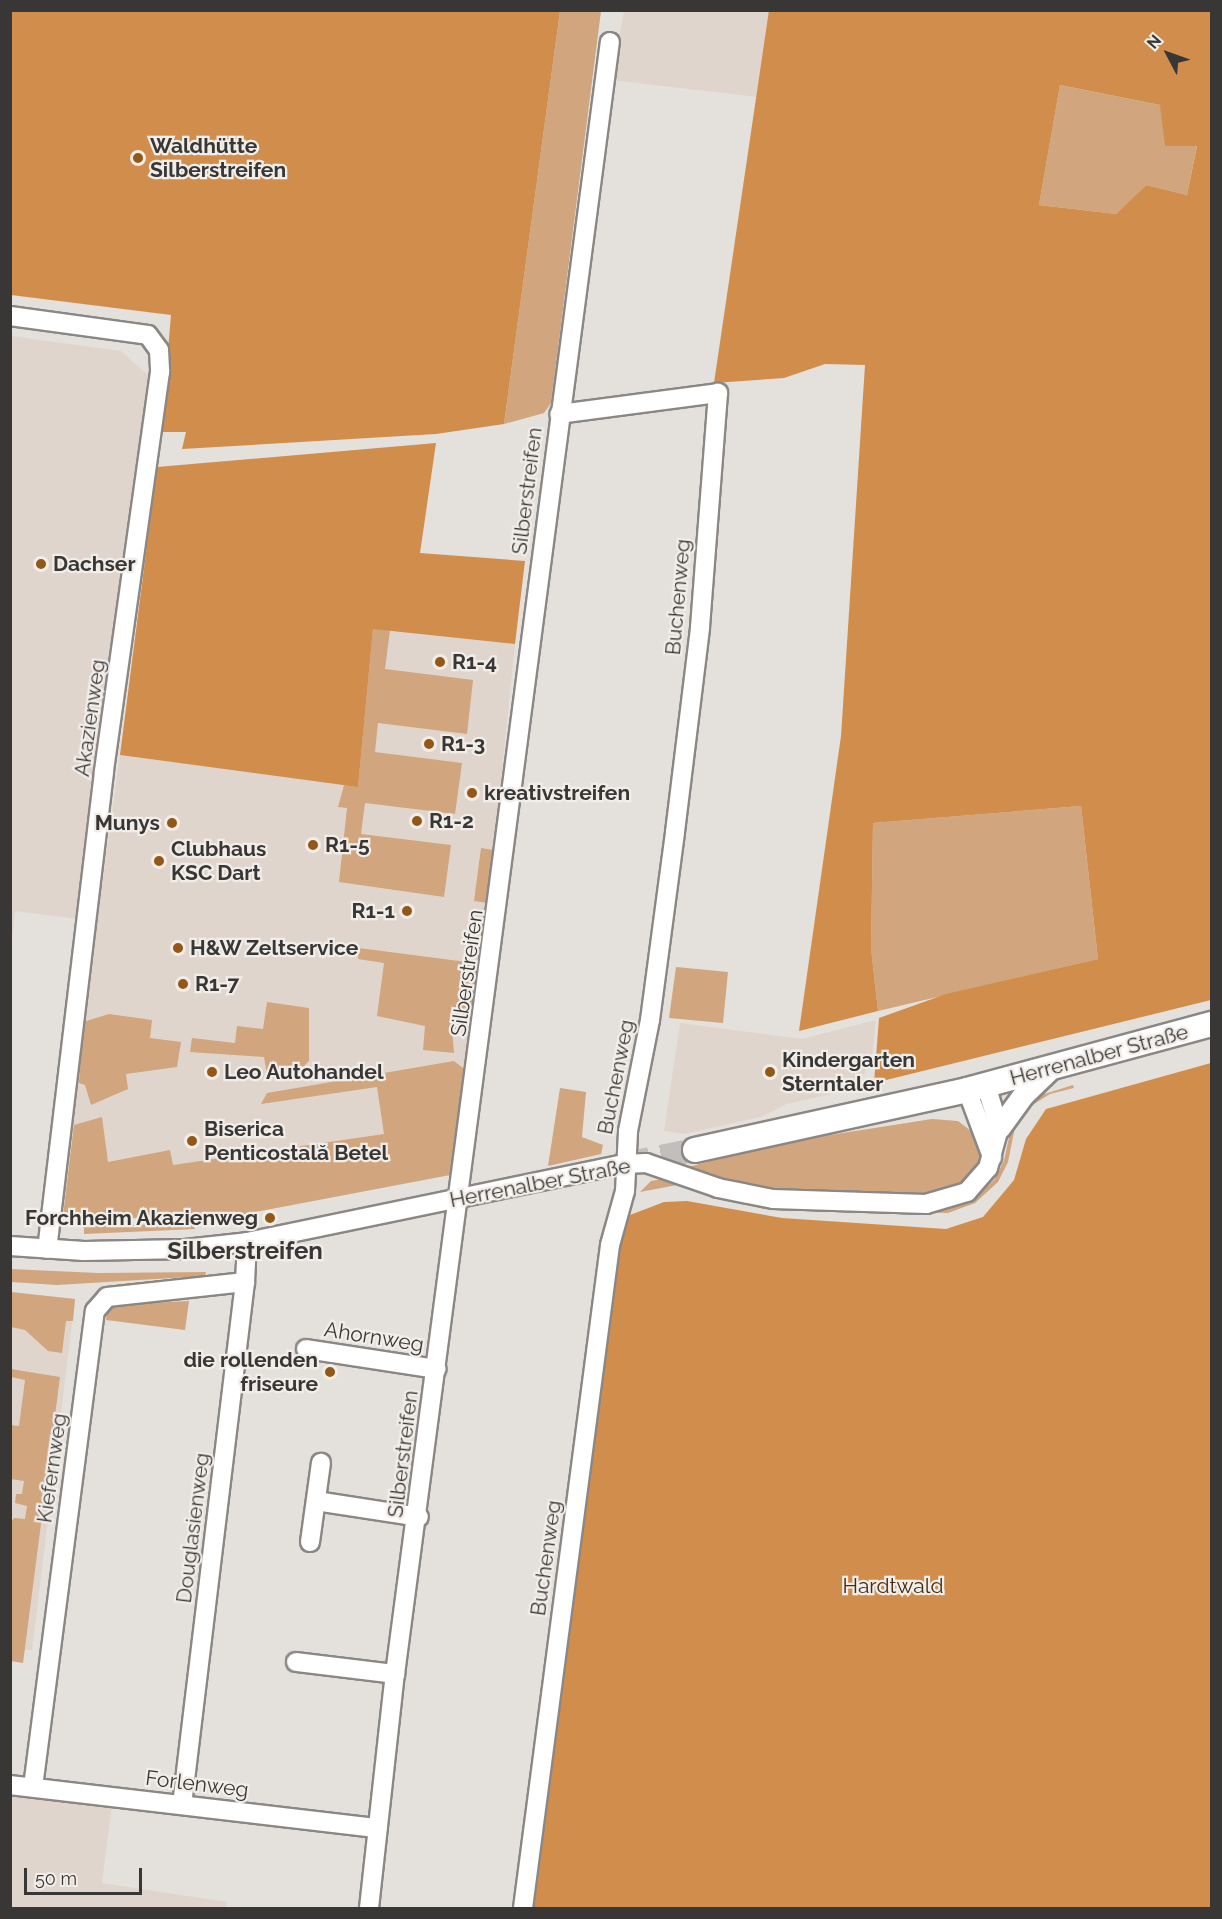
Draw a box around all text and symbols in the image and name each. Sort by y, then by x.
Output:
north arrow [1138,24,1198,84]
text: N [1143,31,1165,53]
place label: Waldhütte Silberstreifen [150,133,286,183]
marker: Waldhütte Silberstreifen [131,151,145,165]
street label: Silberstreifen [507,426,547,556]
street label: Buchenweg [660,538,696,656]
place label: Dachser [53,551,136,577]
marker: Dachser [34,557,48,571]
place label: R1-4 [452,649,497,675]
marker: R1-4 [433,655,447,669]
street label: Akazienweg [69,658,111,778]
place label: R1-3 [441,731,485,757]
marker: R1-3 [422,737,436,751]
place label: kreativstreifen [484,780,630,806]
marker: kreativstreifen [465,786,479,800]
place label: R1-2 [429,808,474,834]
place label: Munys [95,810,160,836]
marker: R1-2 [410,814,424,828]
marker: Munys [165,816,179,830]
place label: R1-5 [325,832,370,858]
place label: Clubhaus KSC Dart [171,836,266,886]
marker: R1-5 [306,838,320,852]
marker: Clubhaus KSC Dart [152,854,166,868]
place label: R1-1 [352,898,395,924]
marker: R1-1 [400,904,414,918]
street label: Silberstreifen [446,908,488,1038]
place label: H&W Zeltservice [190,935,359,961]
marker: H&W Zeltservice [171,941,185,955]
place label: R1-7 [195,971,239,997]
marker: R1-7 [176,977,190,991]
street label: Buchenweg [593,1017,639,1137]
street label: Herrenalber Straße [1007,1019,1191,1091]
place label: Kindergarten Sterntaler [782,1047,915,1097]
place label: Leo Autohandel [224,1059,384,1085]
marker: Leo Autohandel [205,1065,219,1079]
marker: Kindergarten Sterntaler [763,1065,777,1079]
place label: Biserica Penticostală Betel [204,1116,388,1166]
marker: Biserica Penticostală Betel [185,1134,199,1148]
street label: Herrenalber Straße [447,1153,633,1213]
place label: Forchheim Akazienweg [24,1205,258,1231]
marker: Forchheim Akazienweg [263,1211,277,1225]
district label: Silberstreifen [167,1237,323,1265]
street label: Ahornweg [322,1317,426,1357]
place label: die rollenden friseure [183,1347,318,1397]
marker: die rollenden friseure [323,1365,337,1379]
street label: Silberstreifen [383,1389,423,1519]
street label: Kiefernweg [32,1411,72,1525]
street label: Douglasienweg [171,1451,215,1605]
street label: Buchenweg [525,1499,567,1617]
park label: Hardtwald [842,1573,944,1599]
street label: Forlenweg [144,1765,250,1803]
scale bar [27,1856,146,1894]
text: 50 m [35,1868,77,1889]

